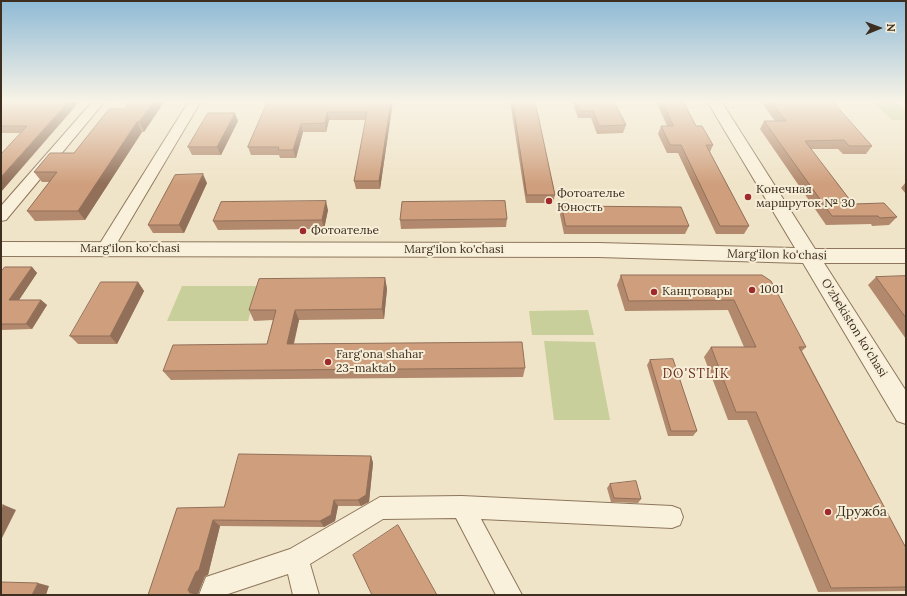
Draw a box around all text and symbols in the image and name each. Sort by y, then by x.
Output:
north arrow [859,8,899,48]
text: N [884,23,898,32]
place label: Конечная маршруток № 30 [756,183,855,211]
place label: Фотоателье Юность [557,187,625,215]
marker: Конечная маршруток № 30 [743,192,753,202]
marker: Фотоателье Юность [544,196,554,206]
place label: Фотоателье [311,224,379,238]
marker: Фотоателье [298,226,308,236]
street label: Marg'ilon ko'chasi [80,242,180,256]
street label: Marg'ilon ko'chasi [404,243,504,257]
street label: Marg'ilon ko'chasi [727,247,827,263]
street label: O'zbekiston ko'chasi [818,276,890,380]
place label: 1001 [760,283,784,297]
place label: Канцтовары [662,285,733,299]
marker: 1001 [747,285,757,295]
marker: Канцтовары [649,287,659,297]
place label: Farg'ona shahar 23-maktab [336,348,424,376]
marker: Farg'ona shahar 23-maktab [323,357,333,367]
district label: DO'STLIK [662,366,730,382]
place label: Дружба [836,504,887,520]
marker: Дружба [823,507,833,517]

